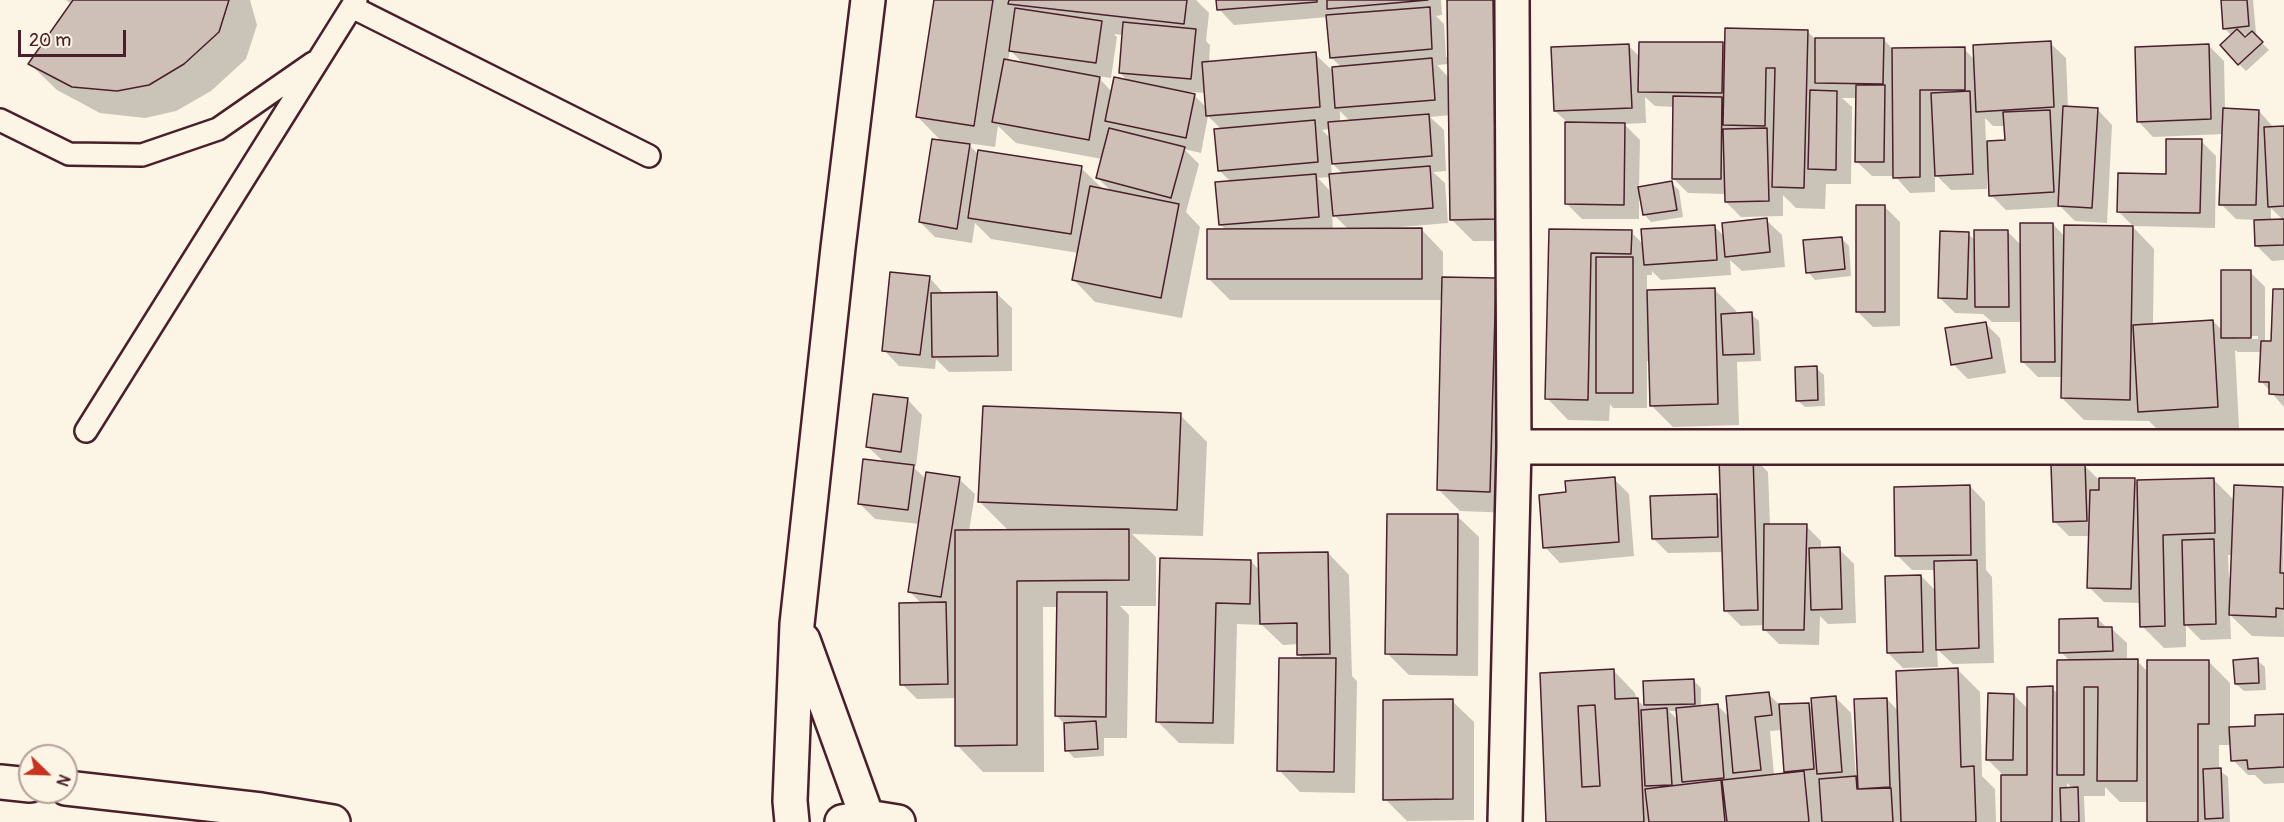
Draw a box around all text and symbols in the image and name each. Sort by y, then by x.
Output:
scale bar [21,18,129,56]
text: 20 m [29,29,71,52]
north arrow [18,744,78,804]
text: N [51,771,74,789]

